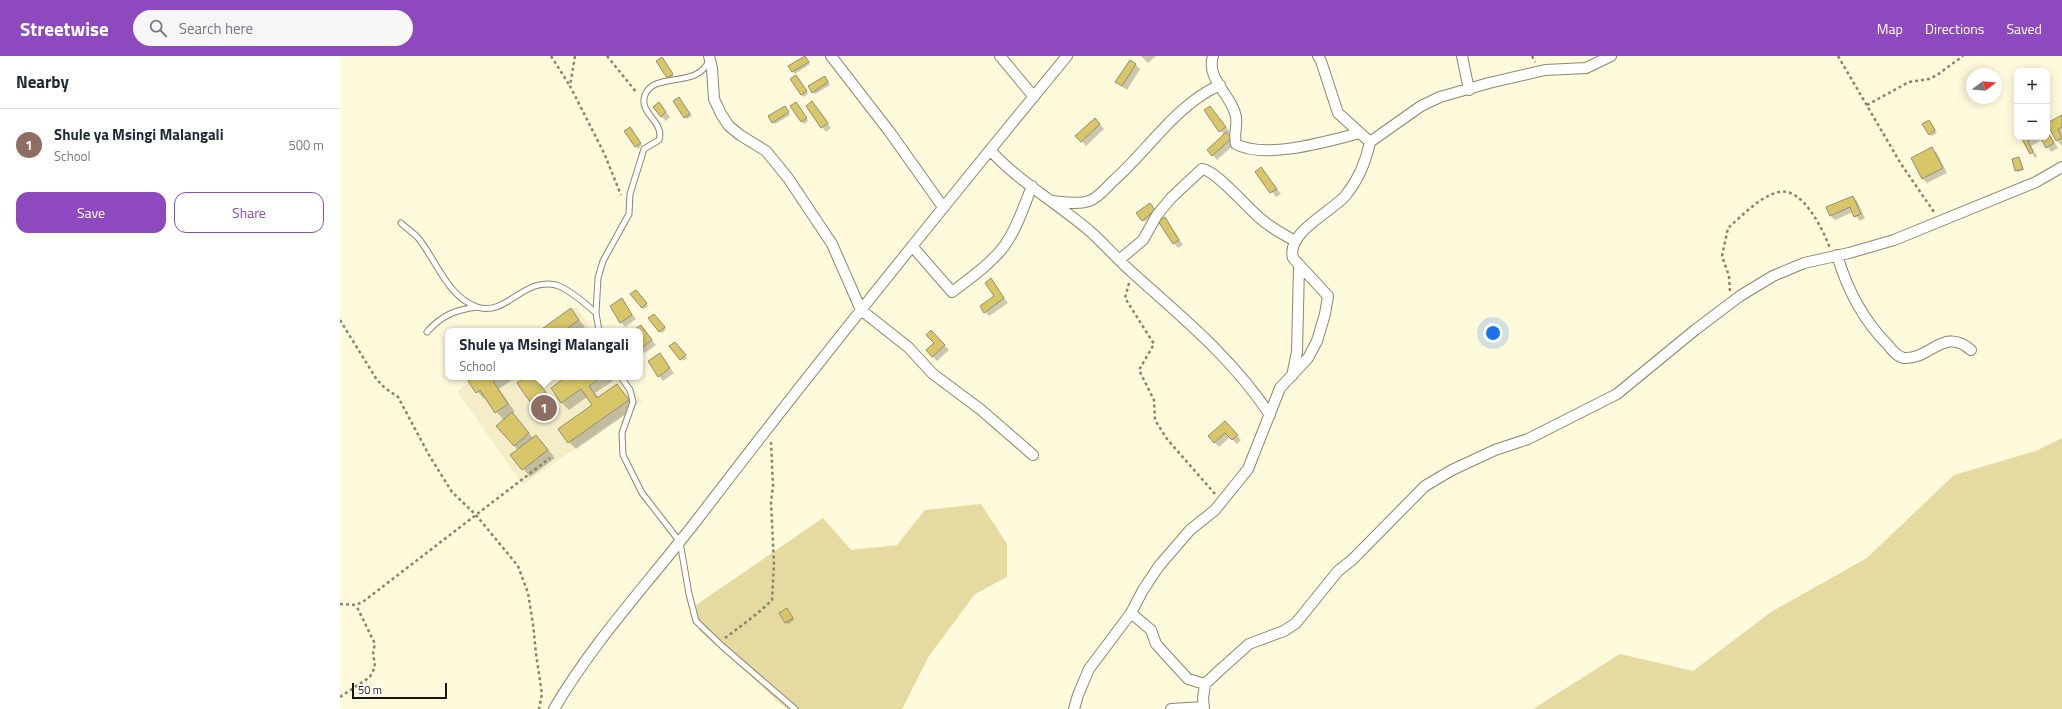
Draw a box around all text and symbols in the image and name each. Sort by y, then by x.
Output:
search box [133,10,413,46]
text: Streetwise [20,14,109,43]
icon: search [147,17,169,39]
text: Search here [179,17,253,40]
text: Map [1877,18,1903,39]
text: Directions [1925,18,1984,39]
text: Saved [2006,18,2042,39]
north arrow [1966,68,2002,104]
map controls [2014,68,2050,140]
button: + [2014,68,2050,104]
text: Nearby [16,69,69,95]
button: − [2014,104,2050,140]
text: Shule ya Msingi Malangali [54,123,224,146]
text: 1 [25,135,33,155]
text: 500 m [288,135,324,155]
text: School [54,146,90,166]
button: Save [16,192,166,233]
button: Share [174,192,324,233]
your location [1483,323,1503,343]
popup [445,328,643,380]
text: Shule ya Msingi Malangali [459,333,629,356]
text: School [459,356,496,376]
pin: 1 [531,393,557,423]
scale bar [352,681,447,700]
text: 50 m [358,682,382,698]

